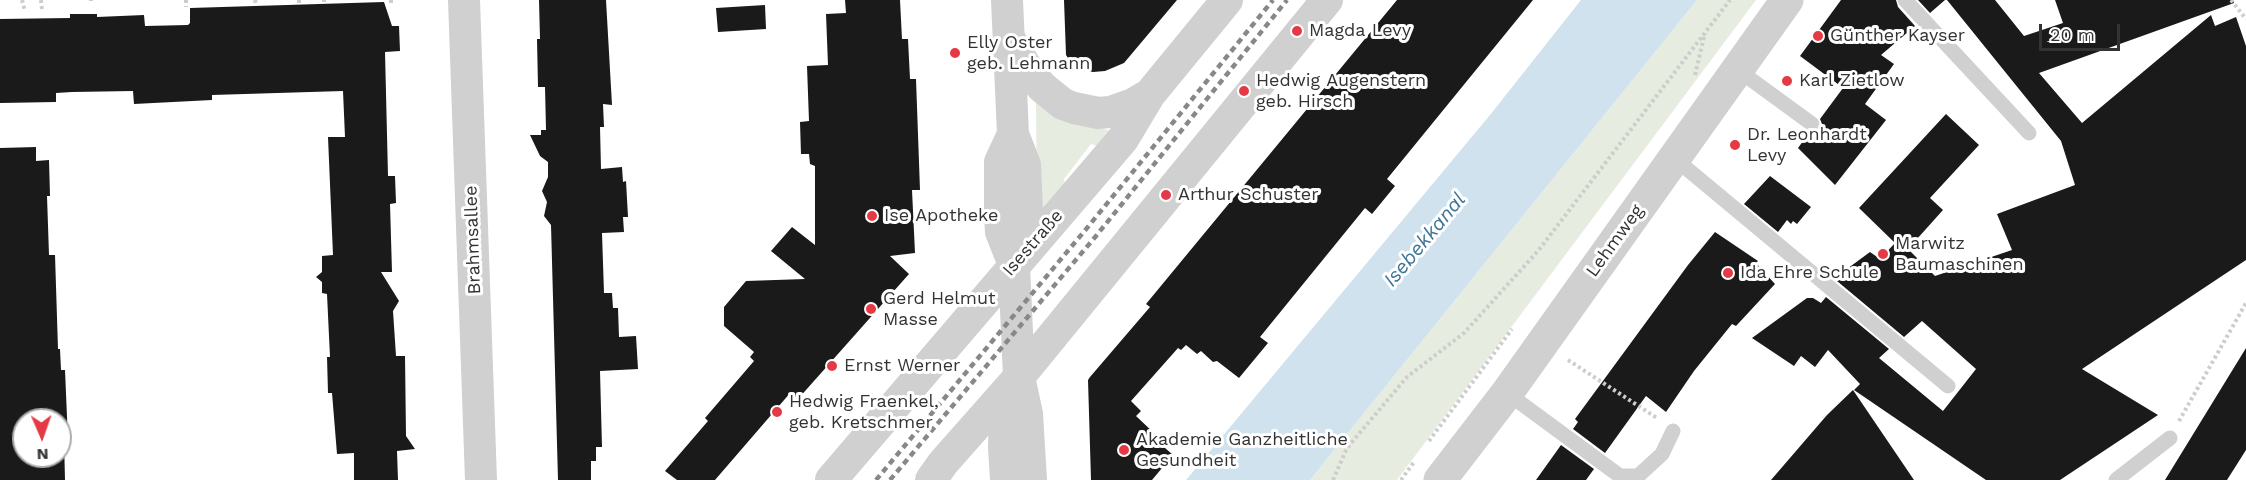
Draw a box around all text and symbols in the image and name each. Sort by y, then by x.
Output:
scale bar [2042,12,2123,50]
place label: Magda Levy [1309,20,1411,42]
marker: Magda Levy [1290,24,1304,38]
text: 20 m [2050,24,2095,45]
place label: Günther Kayser [1830,25,1965,47]
marker: Günther Kayser [1811,29,1825,43]
place label: Elly Oster geb. Lehmann [967,32,1090,74]
marker: Elly Oster geb. Lehmann [948,46,962,60]
place label: Hedwig Augenstern geb. Hirsch [1256,70,1426,112]
place label: Karl Zietlow [1799,70,1905,92]
marker: Karl Zietlow [1780,74,1794,88]
marker: Hedwig Augenstern geb. Hirsch [1237,84,1251,98]
place label: Dr. Leonhardt Levy [1747,124,1867,166]
marker: Dr. Leonhardt Levy [1728,138,1742,152]
place label: Arthur Schuster [1178,184,1319,206]
street label: Brahmsallee [460,185,486,295]
marker: Arthur Schuster [1159,188,1173,202]
water label: Isebekkanal [1379,188,1471,292]
street label: Lehmweg [1582,201,1648,281]
place label: Ise Apotheke [884,205,998,227]
street label: Isestraße [998,205,1068,281]
marker: Ise Apotheke [865,209,879,223]
place label: Marwitz Baumaschinen [1895,233,2024,276]
marker: Marwitz Baumaschinen [1876,247,1890,261]
place label: Ida Ehre Schule [1740,262,1879,284]
marker: Ida Ehre Schule [1721,266,1735,280]
place label: Gerd Helmut Masse [883,288,996,330]
marker: Gerd Helmut Masse [864,302,878,316]
place label: Ernst Werner [844,355,960,377]
marker: Ernst Werner [825,359,839,373]
place label: Hedwig Fraenkel, geb. Kretschmer [789,391,939,434]
marker: Hedwig Fraenkel, geb. Kretschmer [770,405,784,419]
north arrow [12,408,72,468]
place label: Akademie Ganzheitliche Gesundheit [1136,429,1348,472]
marker: Akademie Ganzheitliche Gesundheit [1117,443,1131,457]
text: N [36,445,49,464]

